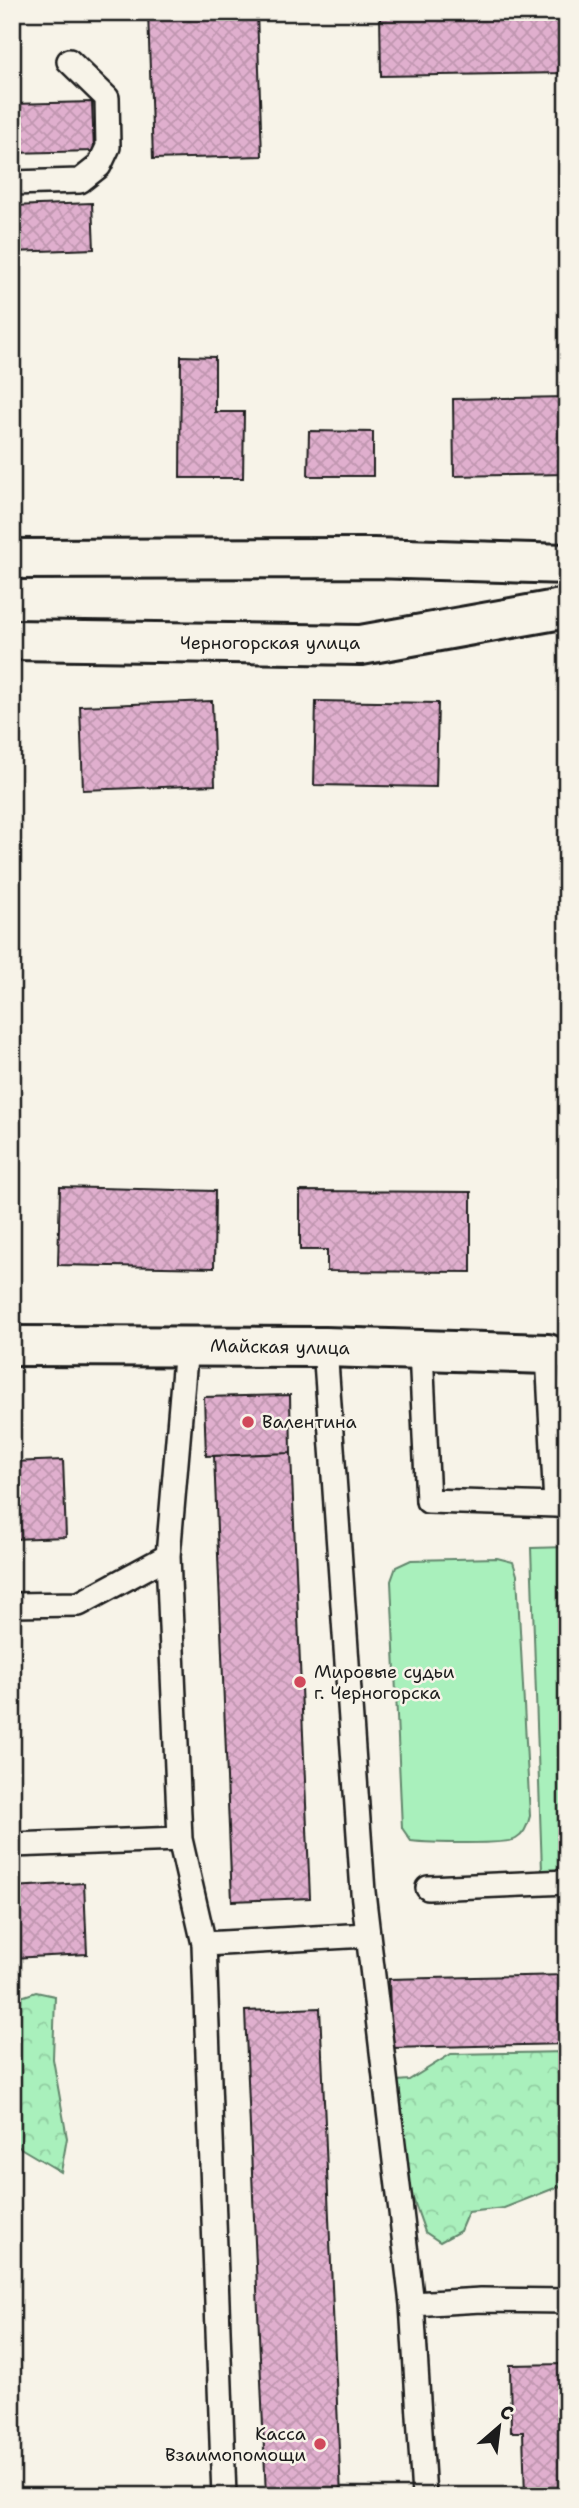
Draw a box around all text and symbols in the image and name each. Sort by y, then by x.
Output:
street label: Черногорская улица [180,631,360,655]
street label: Майская улица [210,1334,350,1360]
place label: Валентина [262,1410,357,1434]
marker: Валентина [240,1414,256,1430]
place label: Мировые судьи г. Черногорска [314,1660,455,1705]
marker: Мировые судьи г. Черногорска [292,1674,308,1690]
north arrow [463,2392,534,2462]
text: С [496,2399,518,2426]
place label: Касса Взаимопомощи [165,2422,306,2467]
marker: Касса Взаимопомощи [312,2436,328,2452]

